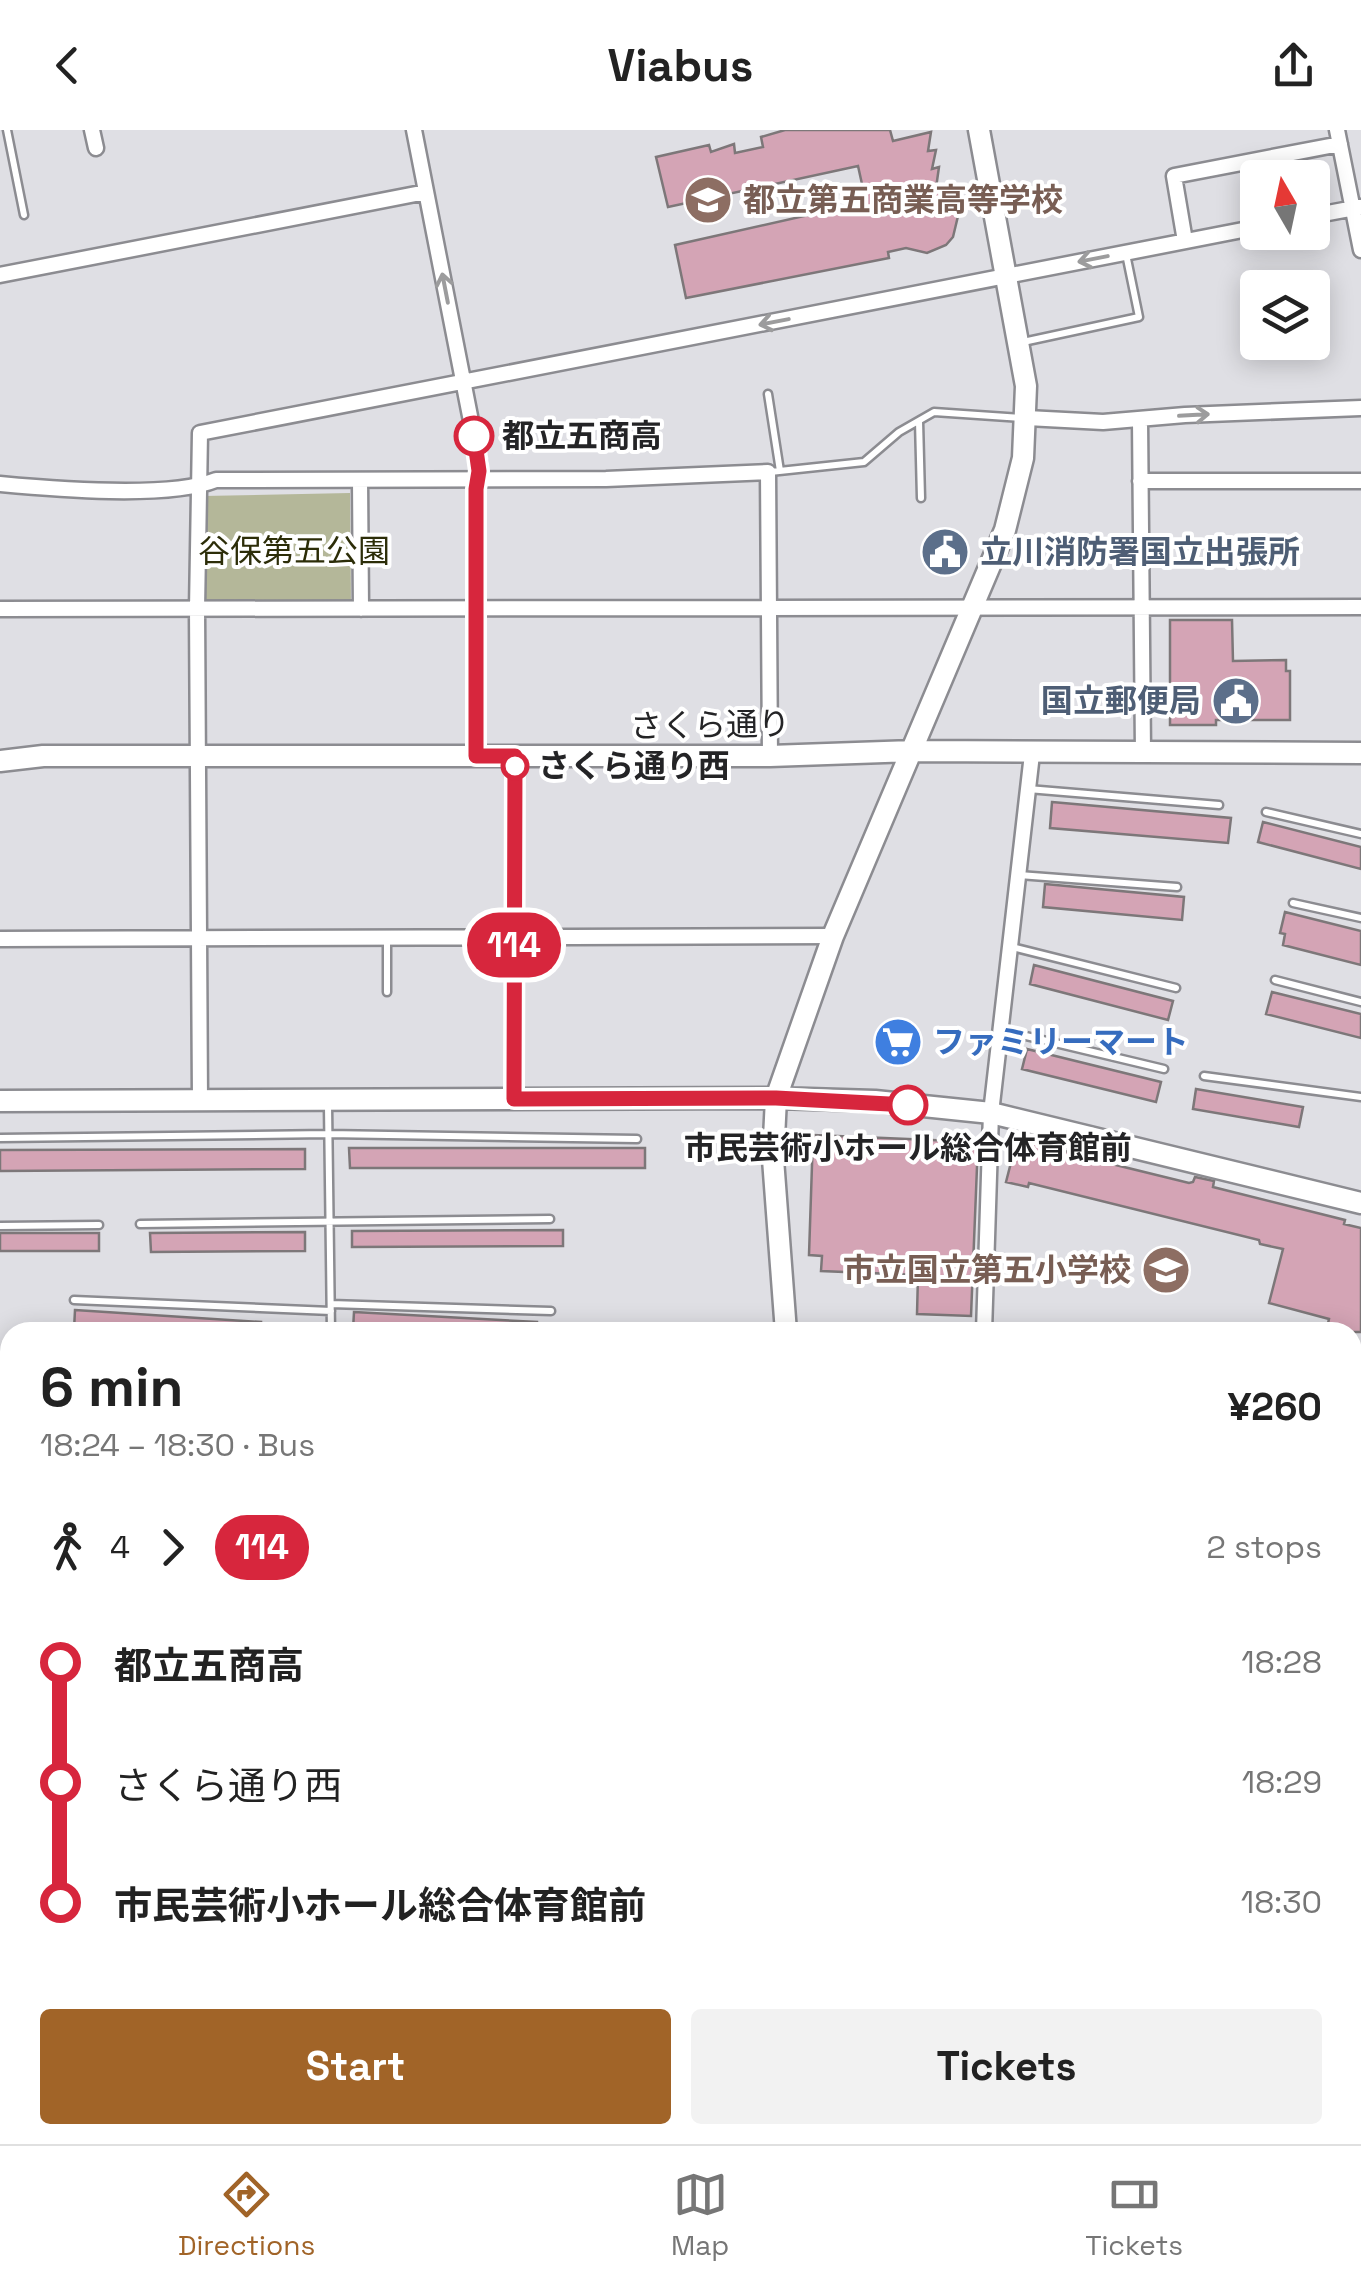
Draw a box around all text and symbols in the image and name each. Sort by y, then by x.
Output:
text: Viabus [608,37,753,94]
icon: back [40,38,95,93]
icon: share [1266,38,1321,93]
north arrow [1240,160,1330,250]
map controls [1240,160,1330,360]
school or university icon: 都立第五商業高等学校 [682,174,734,226]
place label: 都立第五商業高等学校 [743,180,1063,220]
one-way arrow [1077,250,1110,269]
button: layers [1240,270,1330,360]
one-way arrow [434,272,453,304]
one-way arrow [759,313,791,332]
one-way arrow [1178,405,1210,424]
place label: 都立五商高 [502,416,662,456]
marker: 都立五商高 [455,417,493,455]
public building icon: 立川消防署国立出張所 [919,526,971,578]
park label: 谷保第五公園 [198,531,390,571]
place label: 立川消防署国立出張所 [980,532,1300,572]
public building icon: 国立郵便局 [1210,675,1262,727]
place label: 国立郵便局 [1041,681,1201,721]
street label: さくら通り [630,704,790,746]
place label: さくら通り西 [538,746,730,786]
marker: さくら通り西 [502,753,528,779]
line badge: 114 [456,912,572,978]
text: 114 [487,923,541,967]
supermarket icon: ファミリーマート [872,1016,924,1068]
place label: ファミリーマート [933,1022,1189,1062]
marker: 市民芸術小ホール総合体育館前 [889,1086,927,1124]
place label: 市民芸術小ホール総合体育館前 [684,1128,1132,1168]
school or university icon: 市立国立第五小学校 [1140,1244,1192,1296]
place label: 市立国立第五小学校 [843,1250,1131,1290]
text: 6 min [40,1352,183,1422]
text: ¥260 [1228,1383,1322,1431]
text: 18:24 – 18:30 · Bus [40,1425,315,1465]
icon: walk [40,1520,95,1575]
icon: forward [145,1520,200,1575]
text: 114 [235,1525,289,1569]
text: 4 [110,1527,130,1567]
text: 2 stops [1207,1527,1322,1567]
text: 都立五商高 [114,1642,304,1690]
text: 18:28 [1241,1642,1322,1682]
text: さくら通り西 [114,1762,342,1810]
text: 18:29 [1242,1762,1322,1802]
text: 市民芸術小ホール総合体育館前 [114,1882,646,1930]
text: 18:30 [1241,1882,1322,1922]
button: Start [40,2009,671,2124]
button: Tickets [691,2009,1322,2124]
tab: Directions [178,2167,315,2263]
tab: Map [671,2167,729,2263]
tab: Tickets [1085,2167,1183,2263]

